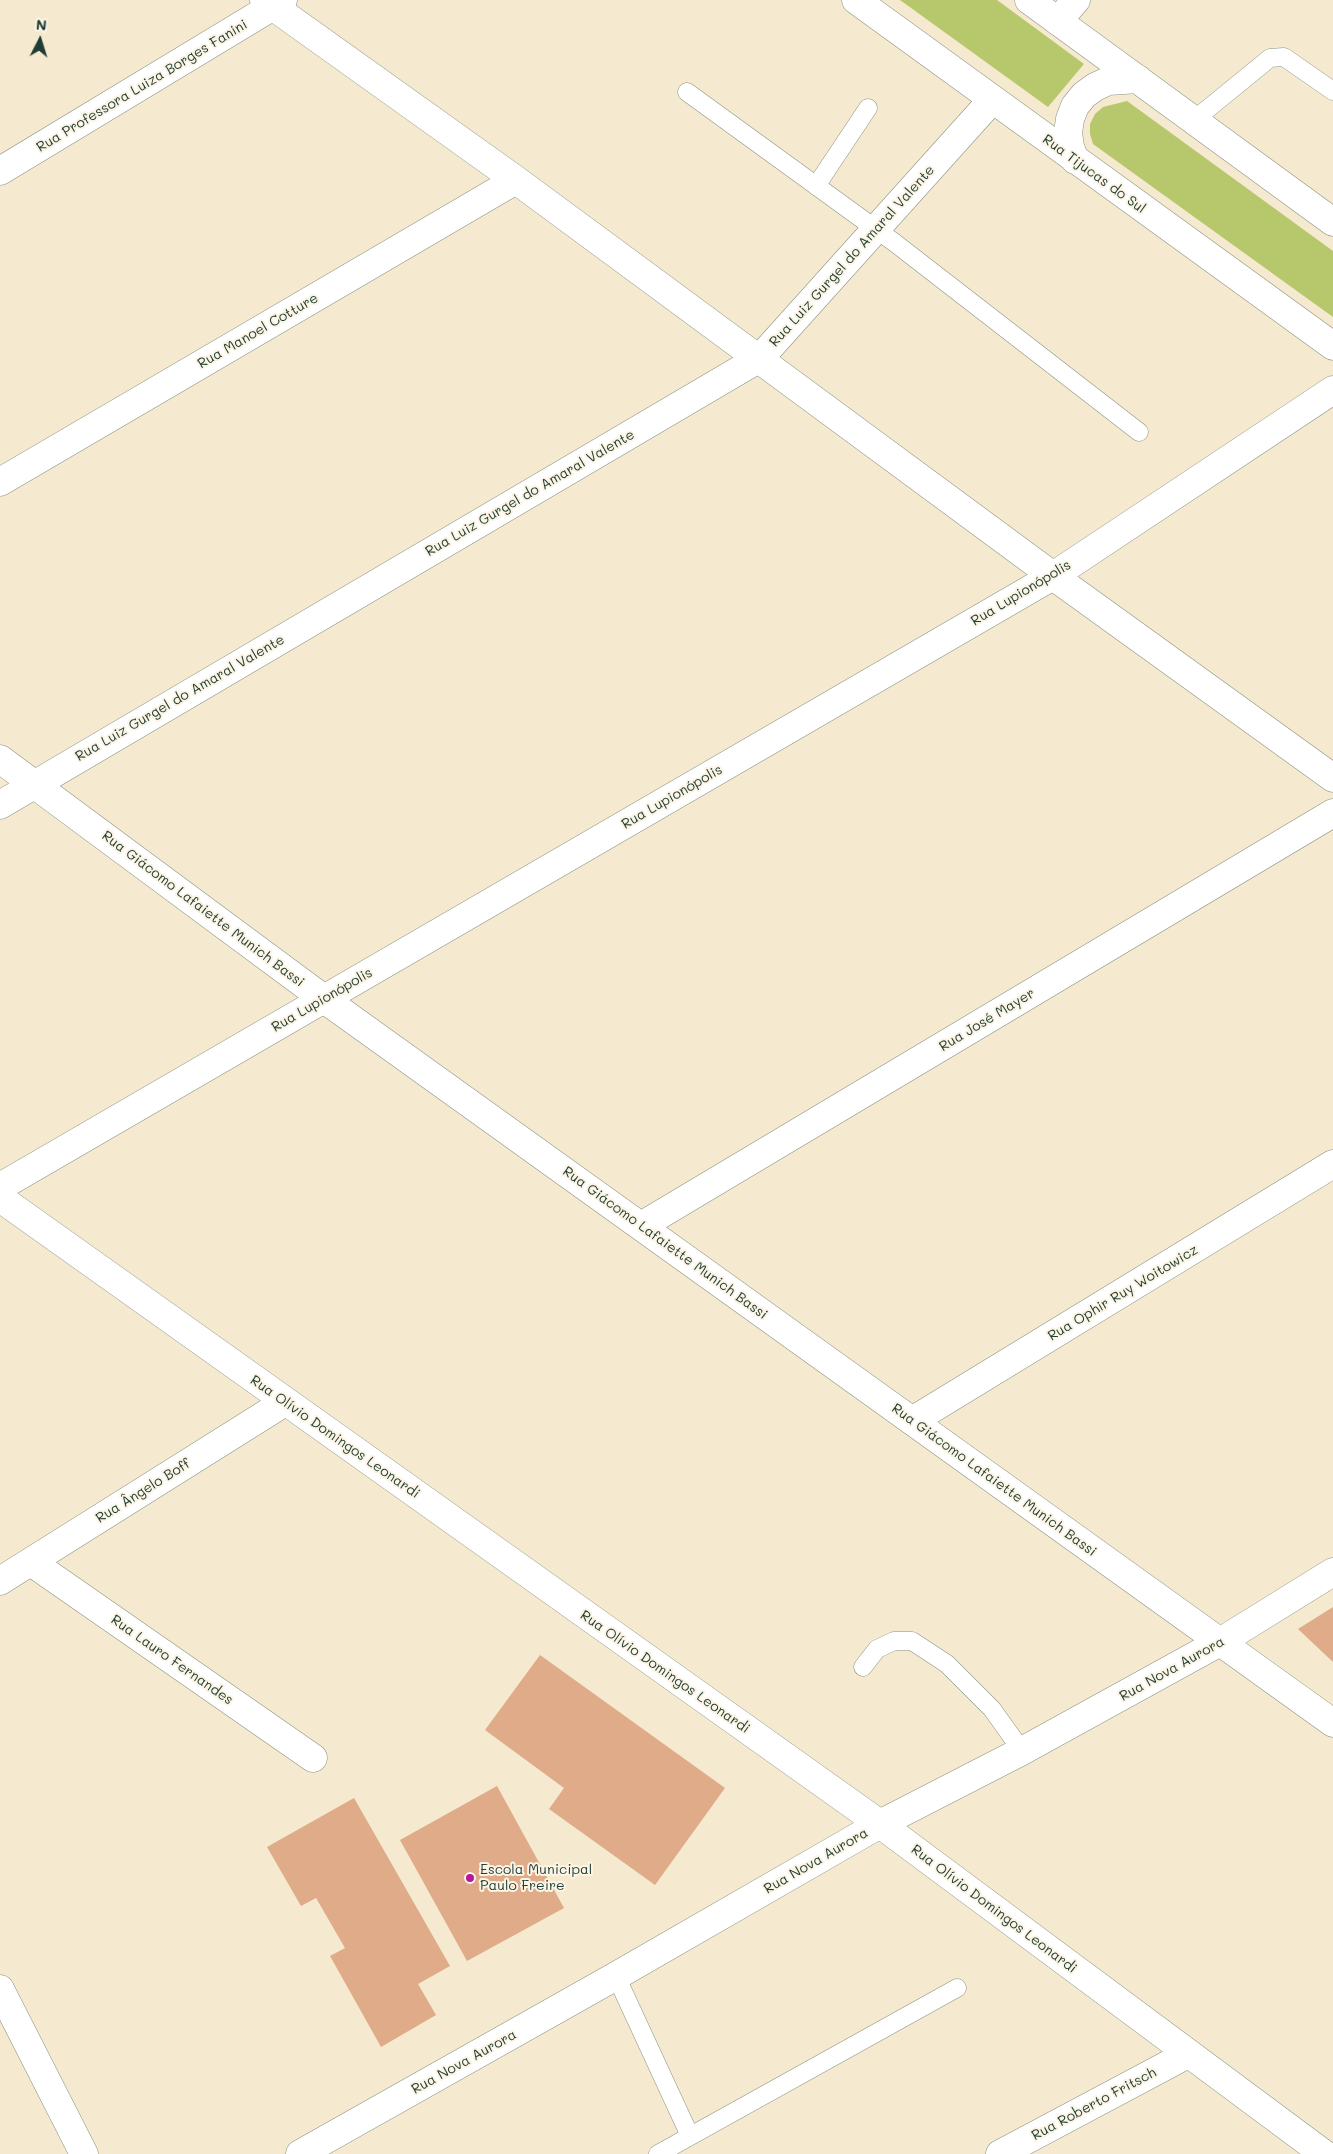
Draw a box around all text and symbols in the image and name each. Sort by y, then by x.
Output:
north arrow [15,15,65,65]
text: N [35,15,47,34]
street label: Rua Professora Luiza Borges Fanini [34,16,250,156]
street label: Rua Tijucas do Sul [1039,131,1149,217]
street label: Rua Luiz Gurgel do Amaral Valente [766,162,938,350]
street label: Rua Manoel Cotture [195,290,321,372]
street label: Rua Luiz Gurgel do Amaral Valente [422,426,638,560]
street label: Rua Lupionópolis [968,557,1074,629]
street label: Rua Luiz Gurgel do Amaral Valente [72,631,288,765]
street label: Rua Lupionópolis [619,761,725,833]
street label: Rua Giácomo Lafaiette Munich Bassi [98,827,308,991]
street label: Rua Lupionópolis [269,964,375,1036]
street label: Rua José Mayer [936,985,1038,1055]
street label: Rua Giácomo Lafaiette Munich Bassi [559,1163,771,1323]
street label: Rua Ophir Ruy Woitowicz [1045,1241,1201,1345]
street label: Rua Olívio Domingos Leonardi [247,1372,423,1502]
street label: Rua Giácomo Lafaiette Munich Bassi [888,1400,1100,1560]
street label: Rua Ângelo Boff [93,1455,193,1527]
street label: Rua Olívio Domingos Leonardi [577,1607,753,1737]
street label: Rua Lauro Fernandes [108,1611,236,1709]
street label: Rua Nova Aurora [1117,1633,1227,1705]
street label: Rua Nova Aurora [761,1824,871,1898]
street label: Rua Olívio Domingos Leonardi [908,1841,1080,1977]
place label: Escola Municipal Paulo Freire [480,1862,592,1894]
marker: Escola Municipal Paulo Freire [464,1872,476,1884]
street label: Rua Nova Aurora [409,2026,519,2098]
street label: Rua Roberto Fritsch [1029,2064,1159,2144]

